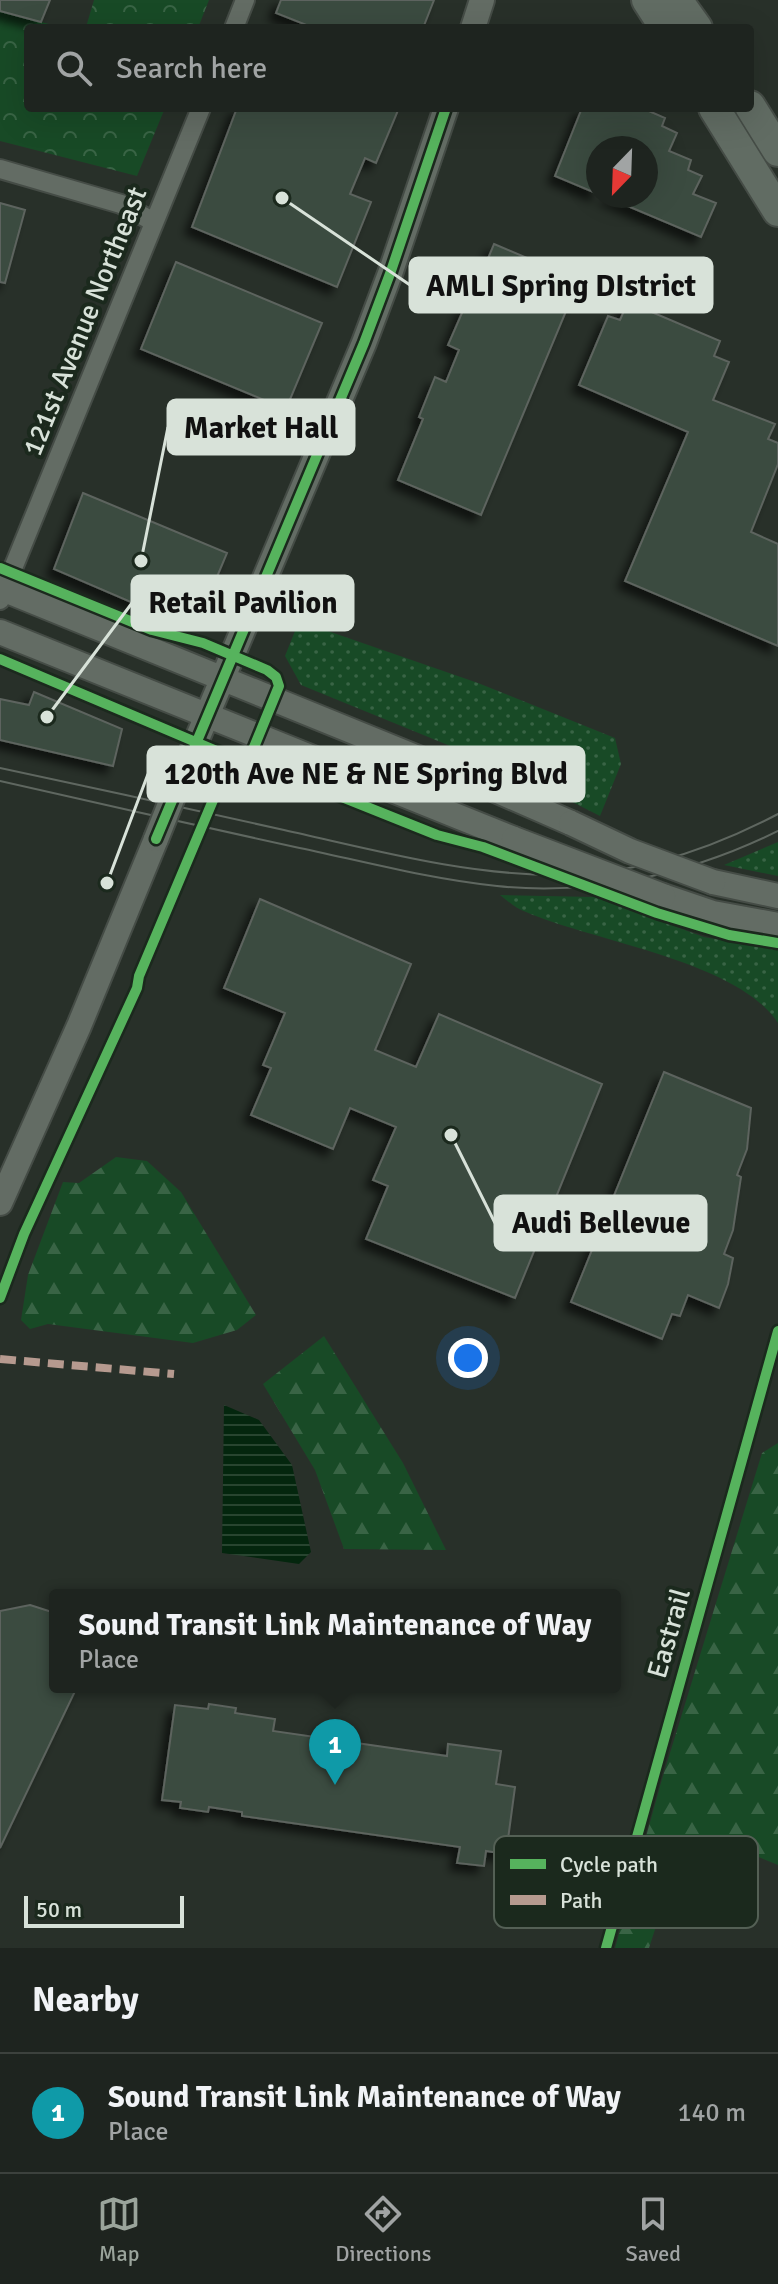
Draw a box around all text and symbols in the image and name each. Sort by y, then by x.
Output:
search box [24,24,754,112]
icon: search [52,46,96,90]
text: Search here [116,50,267,87]
north arrow [586,136,658,208]
street label: 121st Avenue Northeast [15,182,155,461]
callout: AMLI Spring DIstrict [410,258,712,312]
text: AMLI Spring DIstrict [426,268,696,305]
callout: Market Hall [168,400,354,454]
text: Market Hall [184,410,338,447]
callout: Retail Pavilion [132,576,353,630]
text: Retail Pavilion [148,585,338,622]
callout: 120th Ave NE & NE Spring Blvd [148,747,584,801]
text: 120th Ave NE & NE Spring Blvd [164,756,568,793]
callout: Audi Bellevue [495,1196,706,1250]
text: Audi Bellevue [512,1205,690,1242]
your location [448,1338,488,1378]
street label: Eastrail [640,1584,698,1682]
popup [49,1589,621,1693]
text: Sound Transit Link Maintenance of Way [78,1607,592,1644]
text: Place [78,1644,139,1676]
pin: 1 [309,1719,361,1785]
legend [494,1836,758,1928]
text: Cycle path [560,1851,658,1878]
text: Path [560,1887,603,1914]
scale bar [24,1892,184,1928]
text: 50 m [36,1896,82,1923]
text: Nearby [32,1979,139,2021]
text: Sound Transit Link Maintenance of Way [108,2079,621,2116]
text: 1 [51,2097,65,2129]
text: 140 m [677,2097,746,2129]
text: Place [108,2116,169,2148]
tab: Map [97,2192,141,2267]
tab: Directions [335,2192,431,2267]
tab: Saved [626,2192,681,2267]

